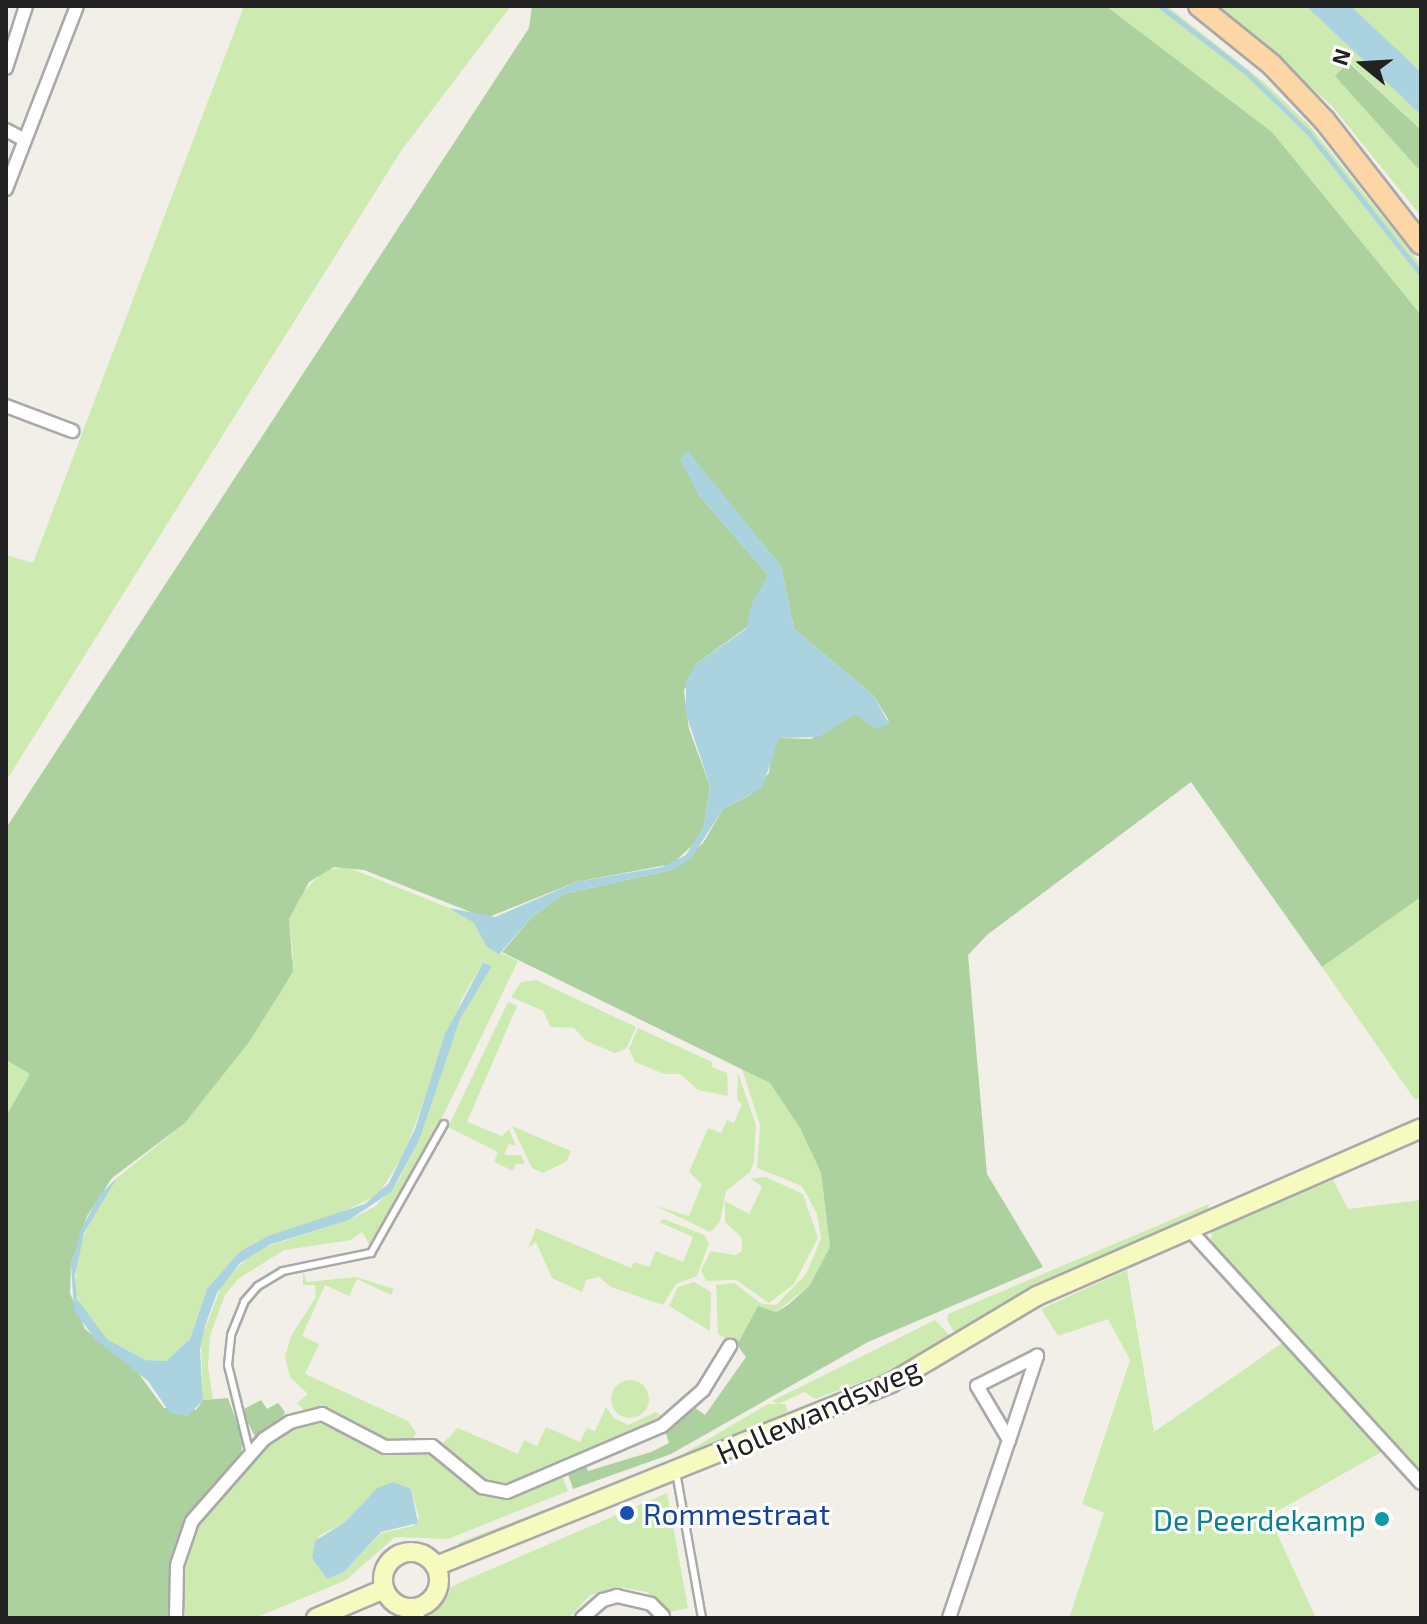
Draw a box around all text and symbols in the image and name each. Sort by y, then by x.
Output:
north arrow [1323,24,1403,104]
text: N [1325,45,1355,68]
street label: Hollewandsweg [710,1349,926,1471]
place label: Rommestraat [643,1495,830,1531]
place label: De Peerdekamp [1153,1501,1366,1537]
marker: Rommestraat [618,1504,636,1522]
marker: De Peerdekamp [1373,1510,1391,1528]

